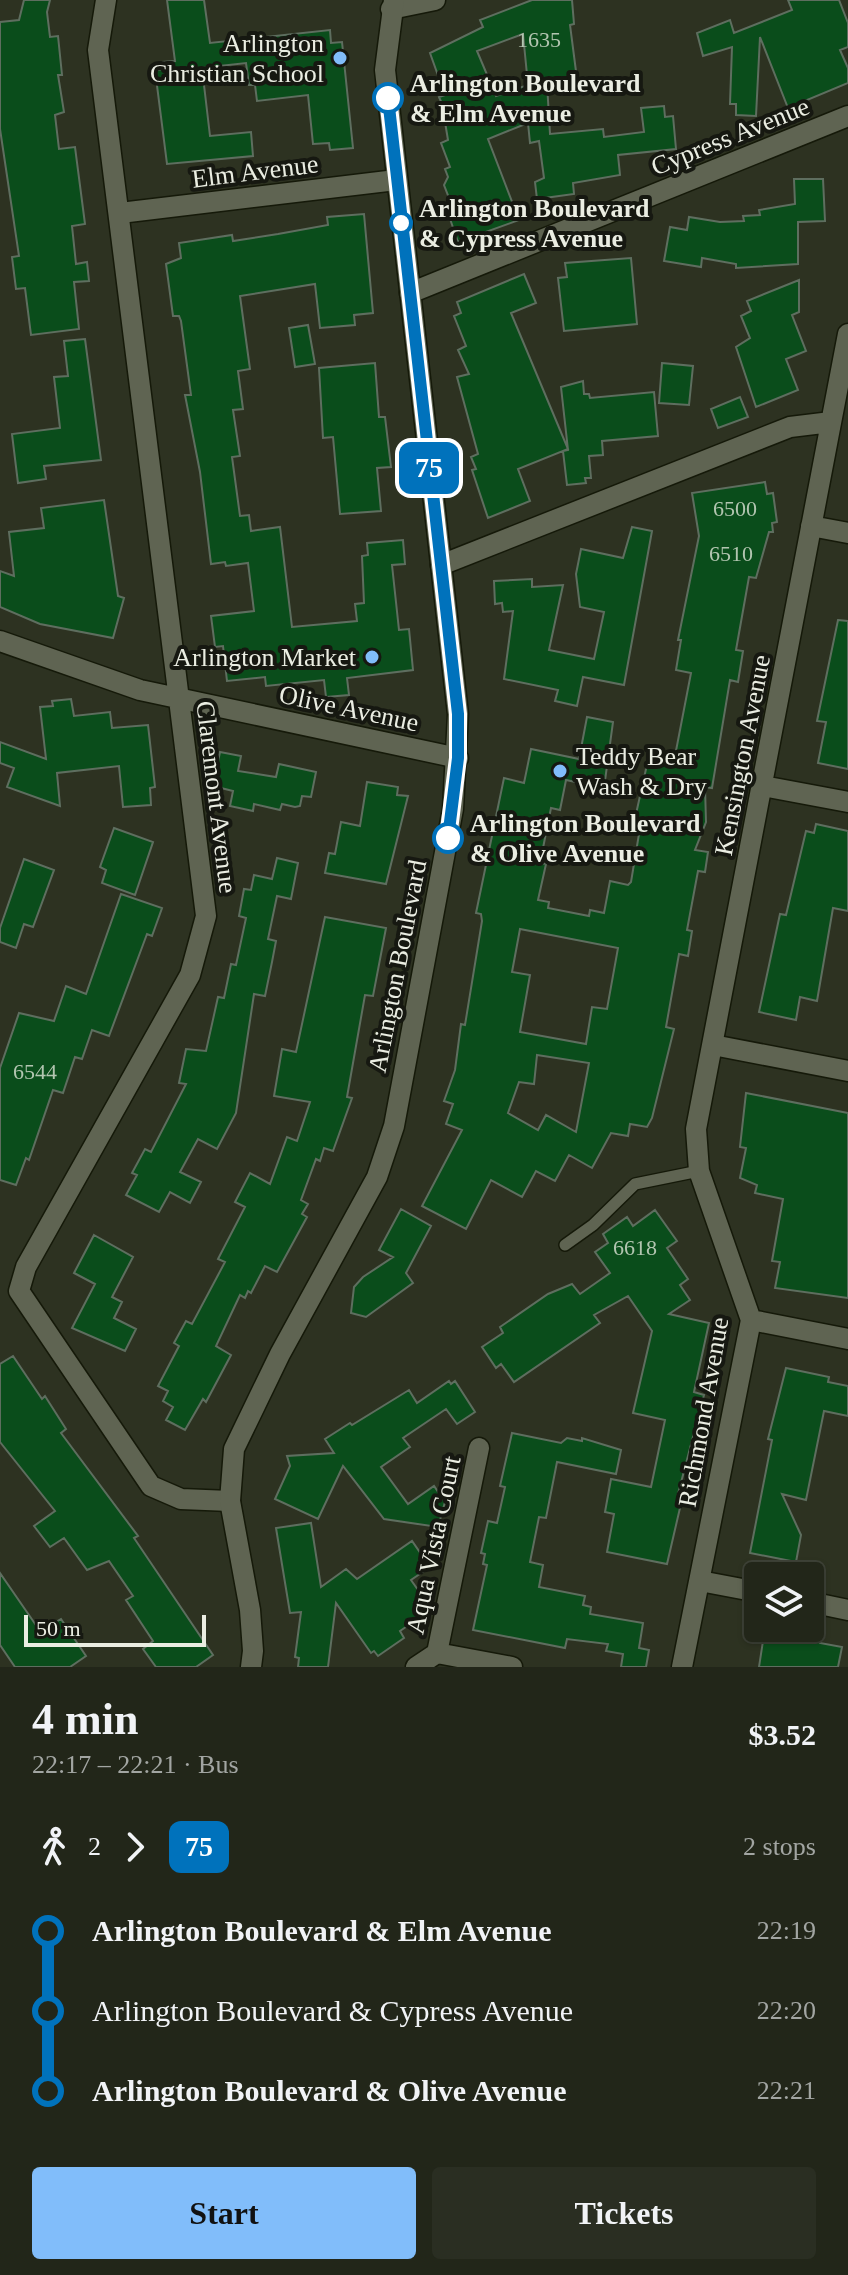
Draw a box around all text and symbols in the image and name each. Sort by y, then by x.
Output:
house number: 1635 [517,27,561,52]
place label: Arlington Christian School [150,29,324,88]
marker: Arlington Christian School [331,49,349,67]
place label: Arlington Boulevard & Elm Avenue [410,69,641,128]
marker: Arlington Boulevard & Elm Avenue [373,83,403,113]
street label: Cypress Avenue [647,92,813,181]
street label: Elm Avenue [190,149,320,194]
place label: Arlington Boulevard & Cypress Avenue [419,194,650,253]
marker: Arlington Boulevard & Cypress Avenue [390,212,412,234]
line badge: 75 [393,442,465,494]
text: 75 [415,452,443,483]
house number: 6500 [713,496,757,521]
house number: 6510 [709,541,753,566]
place label: Arlington Market [173,643,357,672]
marker: Arlington Market [363,648,381,666]
street label: Kensington Avenue [709,652,776,858]
street label: Olive Avenue [277,680,421,737]
street label: Claremont Avenue [190,699,243,895]
place label: Teddy Bear Wash & Dry [576,742,707,801]
marker: Teddy Bear Wash & Dry [551,762,569,780]
place label: Arlington Boulevard & Olive Avenue [470,809,701,868]
marker: Arlington Boulevard & Olive Avenue [433,823,463,853]
street label: Arlington Boulevard [363,857,432,1075]
house number: 6544 [13,1059,57,1084]
house number: 6618 [613,1235,657,1260]
street label: Richmond Avenue [673,1315,734,1509]
street label: Aqua Vista Court [400,1453,467,1637]
map controls [744,1562,824,1642]
button: layers [744,1562,824,1642]
scale bar [24,1611,206,1647]
text: 50 m [36,1616,81,1641]
text: 4 min [32,1695,138,1744]
text: $3.52 [749,1718,816,1751]
text: 22:17 – 22:21 · Bus [32,1750,239,1779]
icon: walk [32,1825,76,1869]
icon: forward [113,1825,157,1869]
text: 75 [185,1831,213,1862]
text: 2 [88,1832,101,1861]
text: 2 stops [743,1832,816,1861]
text: Arlington Boulevard & Elm Avenue [92,1914,551,1947]
text: 22:19 [757,1916,816,1945]
text: Arlington Boulevard & Cypress Avenue [92,1994,573,2027]
text: 22:20 [757,1996,816,2025]
text: Arlington Boulevard & Olive Avenue [92,2074,566,2107]
text: 22:21 [757,2076,816,2105]
button: Start [32,2167,416,2259]
button: Tickets [432,2167,816,2259]

